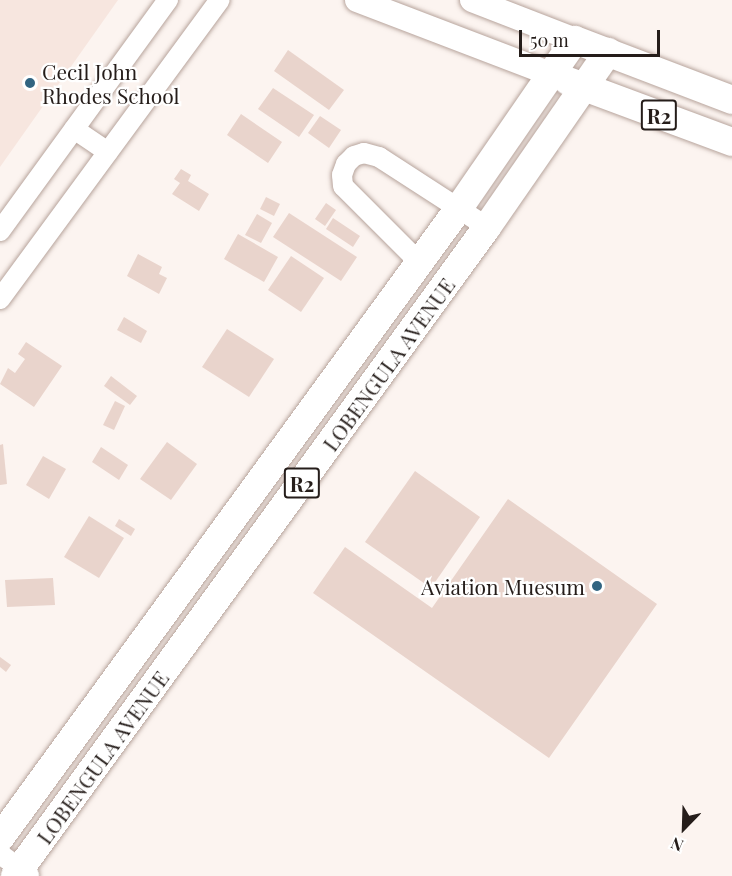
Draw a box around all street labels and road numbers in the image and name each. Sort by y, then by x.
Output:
road number: R2 [640,98,678,132]
street label: LOBENGULA AVENUE [317,272,459,456]
road number: R2 [282,466,322,500]
street label: LOBENGULA AVENUE [31,665,173,849]

